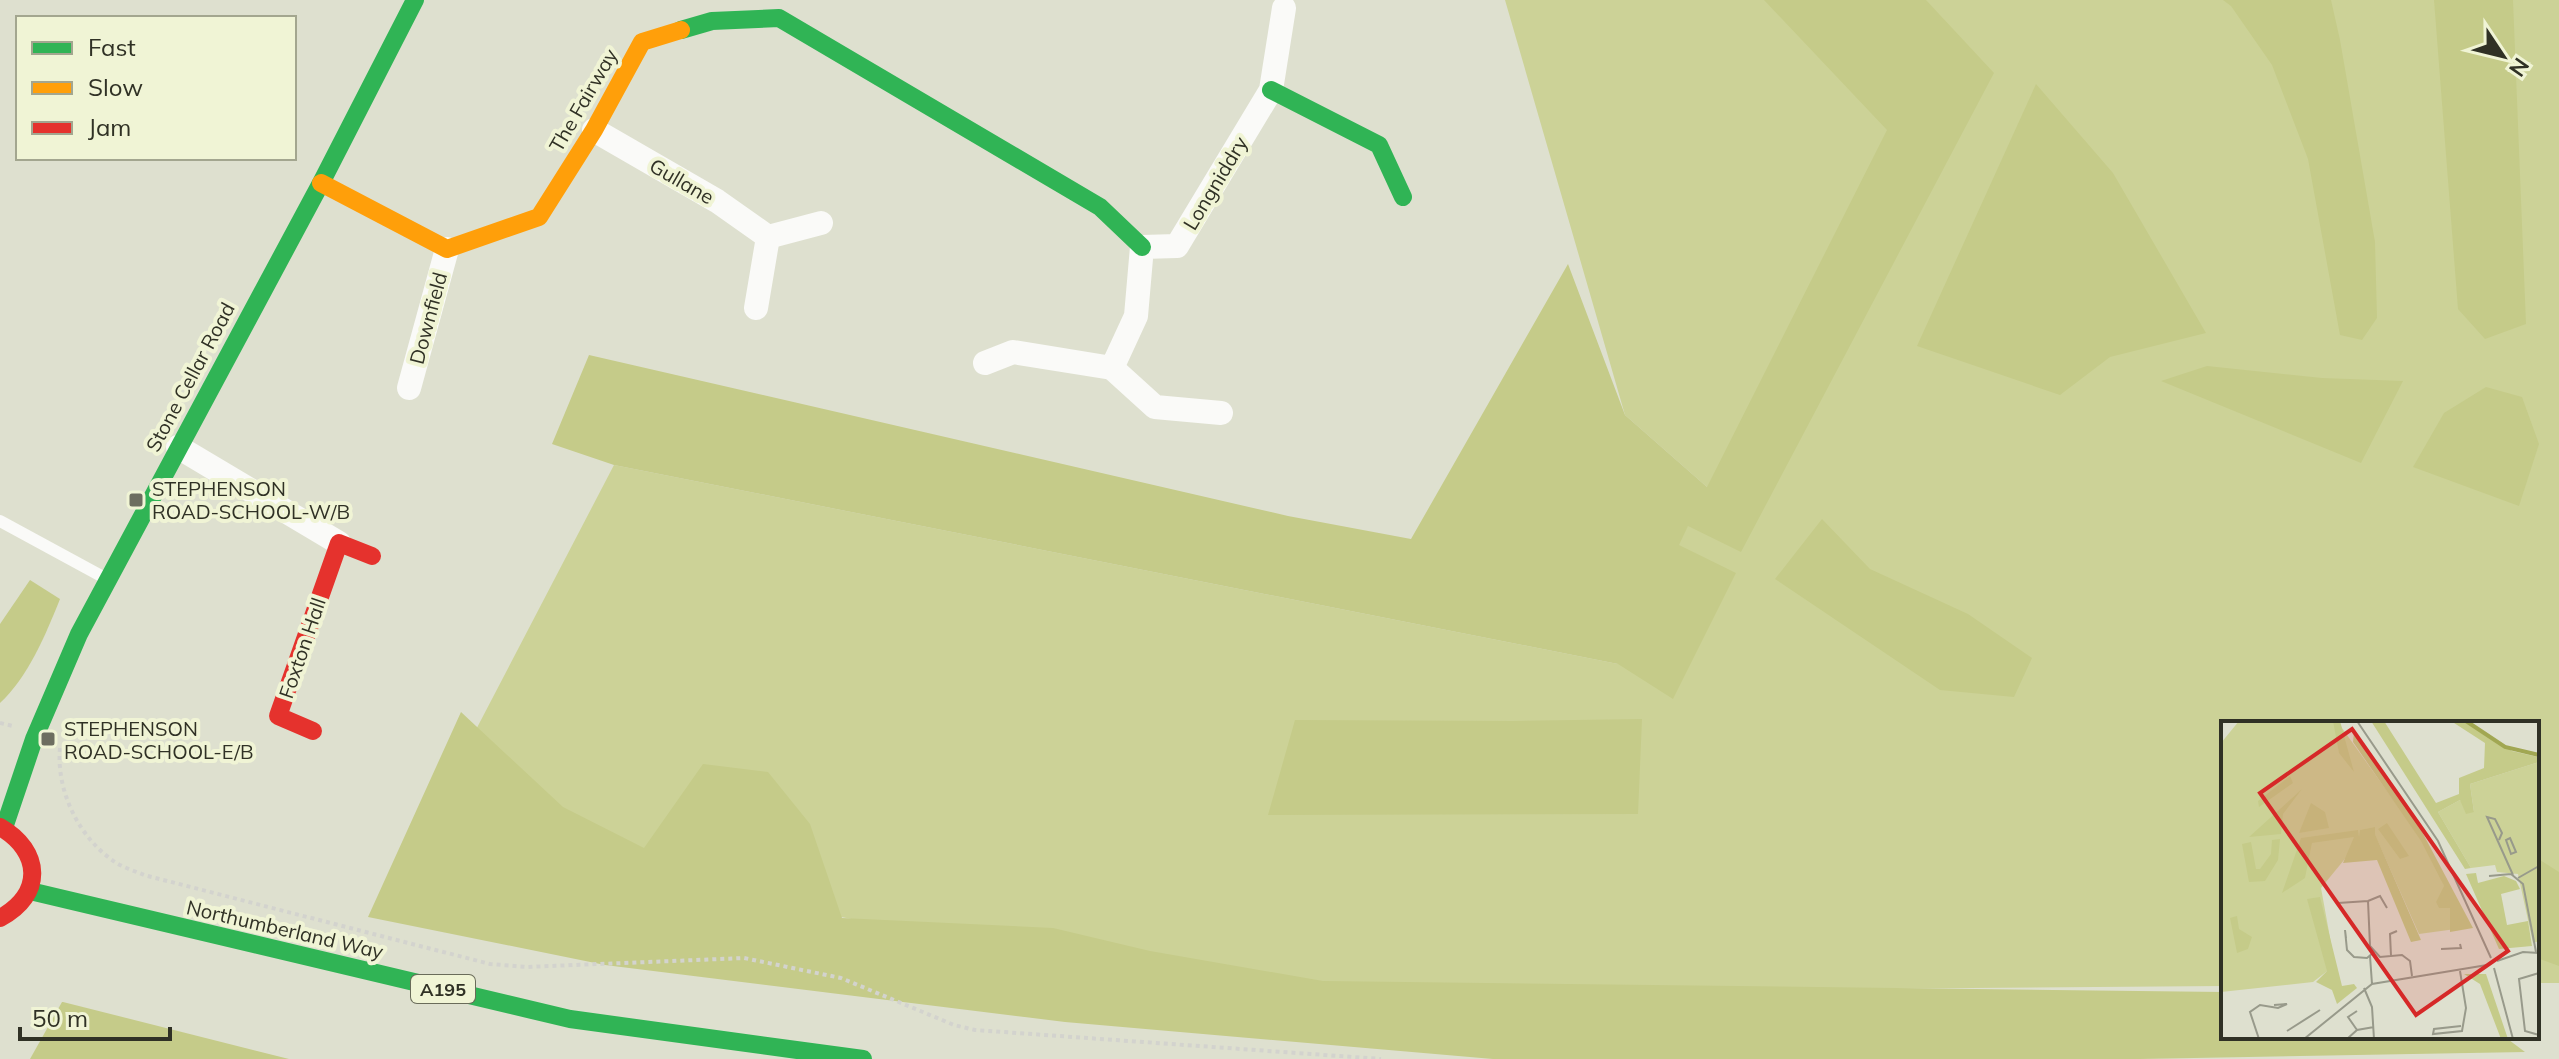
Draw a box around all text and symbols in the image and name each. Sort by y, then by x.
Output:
legend [16,16,296,160]
north arrow [2463,16,2543,96]
text: Fast [88,32,136,62]
street label: The Fairway [543,44,623,156]
text: N [2503,53,2536,82]
text: Slow [88,72,143,102]
text: Jam [88,112,131,142]
street label: Longniddry [1177,131,1253,234]
street label: Gullane [645,153,719,209]
street label: Downfield [404,269,452,367]
street label: Stone Cellar Road [140,298,240,456]
place label: STEPHENSON ROAD-SCHOOL-W/B [152,476,350,524]
marker: STEPHENSON ROAD-SCHOOL-W/B [127,491,145,509]
street label: Foxton Hall [273,594,331,702]
place label: STEPHENSON ROAD-SCHOOL-E/B [64,716,254,764]
inset map [2221,721,2539,1039]
marker: STEPHENSON ROAD-SCHOOL-E/B [39,730,57,748]
street label: Northumberland Way [184,894,386,964]
road number: A195 [411,975,475,1003]
scale bar [20,991,170,1041]
text: 50 m [32,1003,88,1033]

